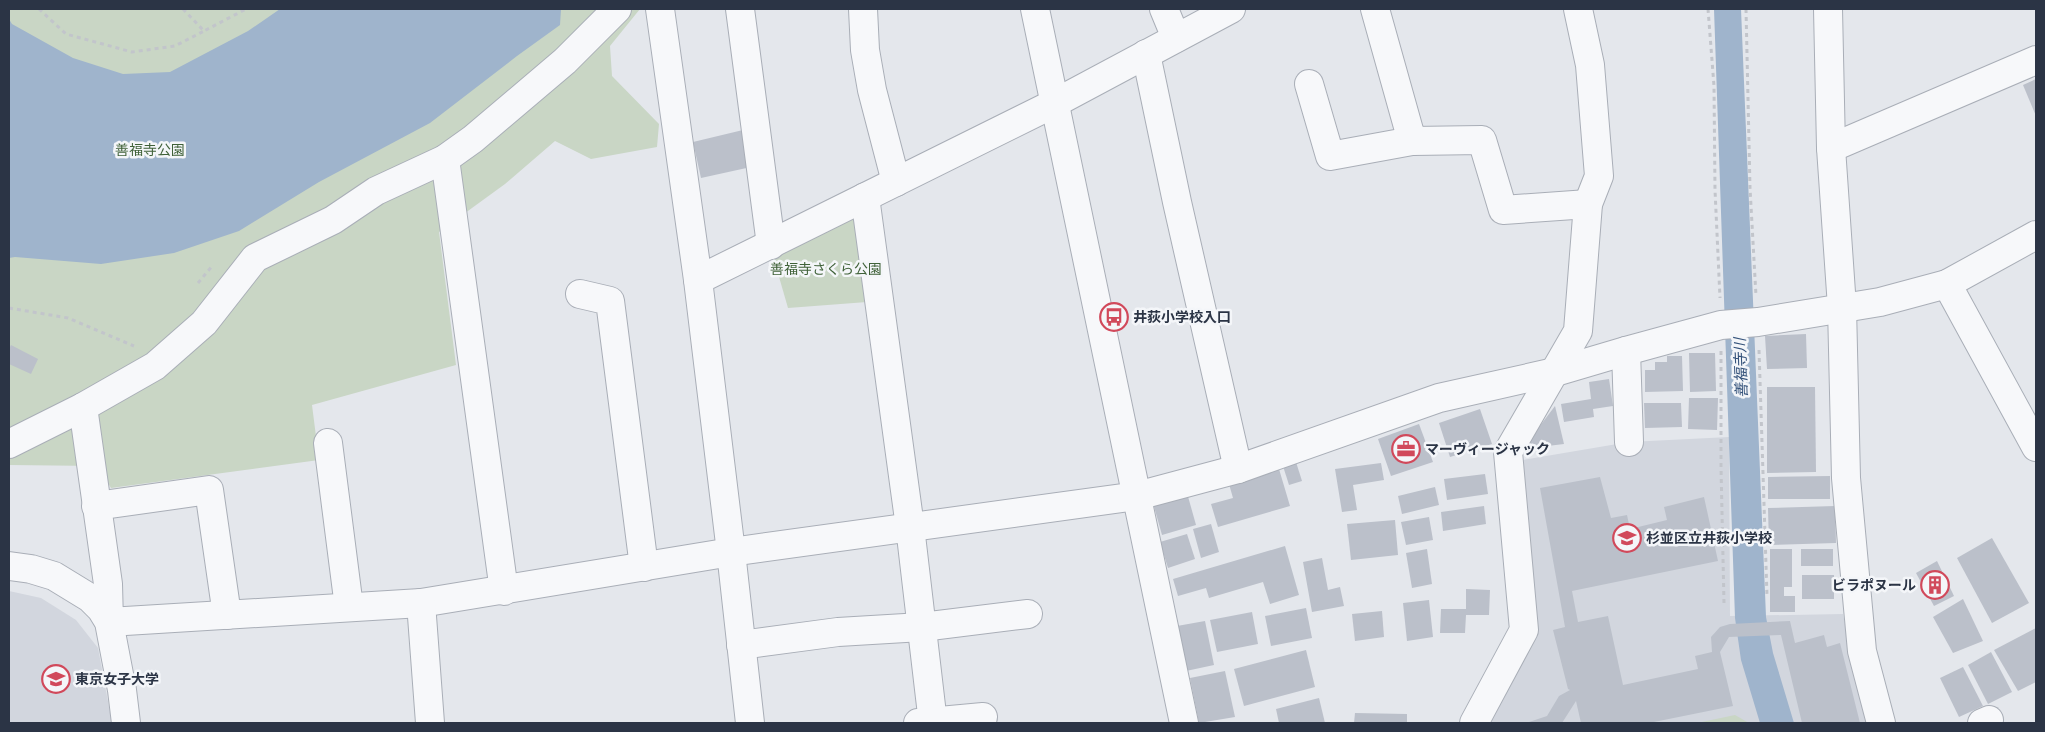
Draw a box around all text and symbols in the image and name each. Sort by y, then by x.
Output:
park label: 善福寺公園 [115,141,185,160]
park label: 善福寺さくら公園 [770,260,882,279]
bus stop icon: 井荻小学校入口 [1099,302,1129,332]
place label: 井荻小学校入口 [1133,308,1231,327]
water label: 善福寺川 [1730,336,1752,398]
office icon: マーヴィージャック [1391,434,1421,464]
place label: マーヴィージャック [1425,440,1550,459]
school or university icon: 杉並区立井荻小学校 [1612,523,1642,553]
place label: 杉並区立井荻小学校 [1646,529,1772,548]
building icon: ビラポヌール [1920,570,1950,600]
place label: ビラポヌール [1832,576,1916,595]
school or university icon: 東京女子大学 [41,664,71,694]
place label: 東京女子大学 [75,670,159,689]

